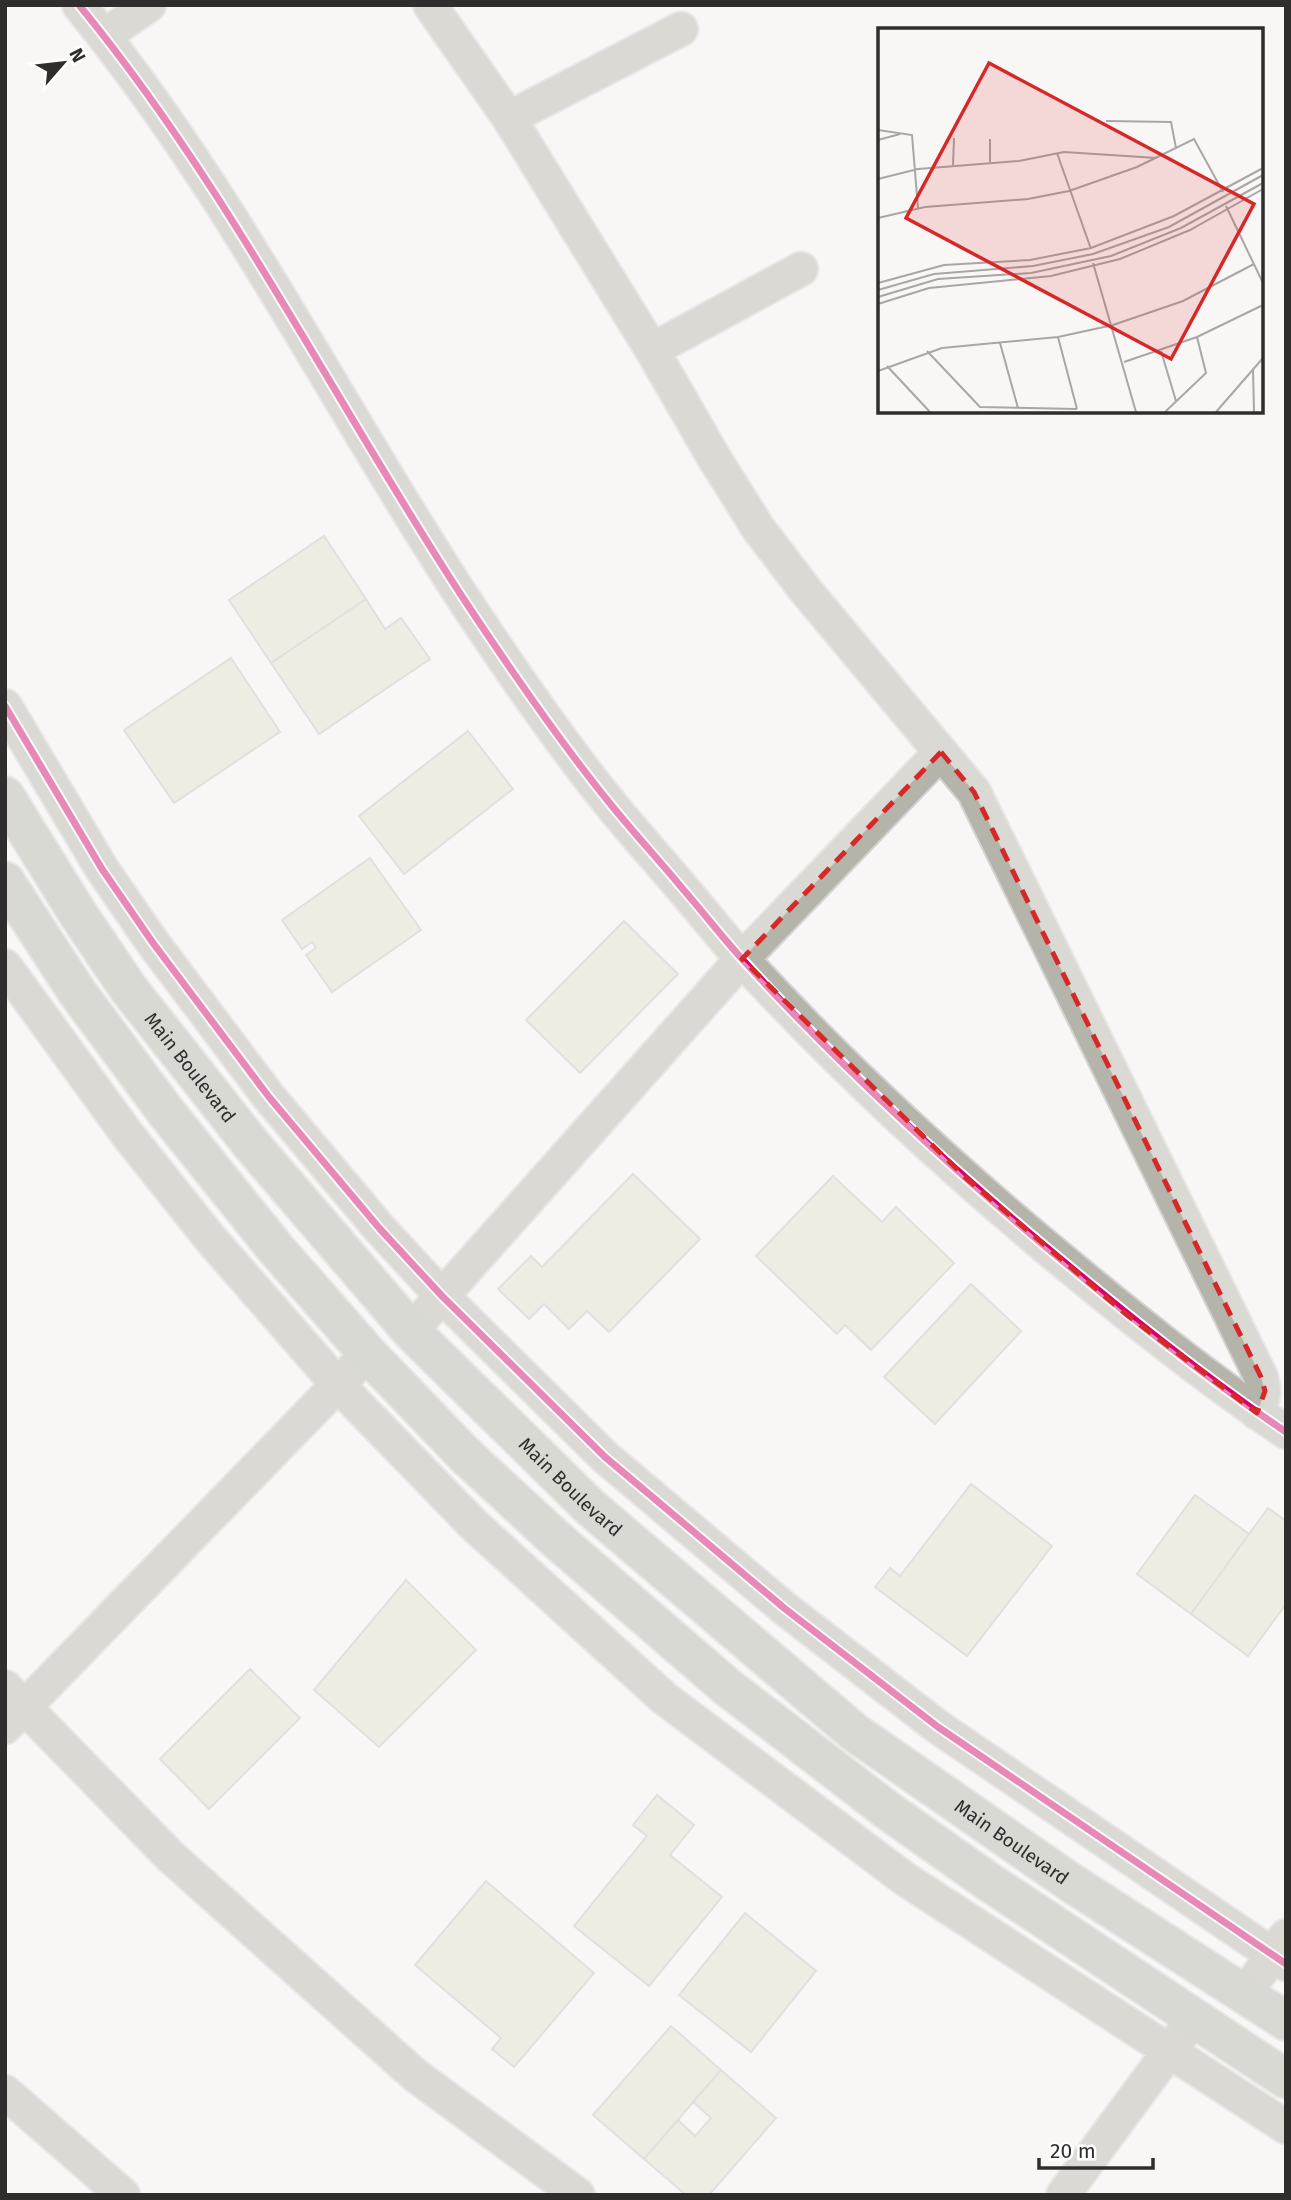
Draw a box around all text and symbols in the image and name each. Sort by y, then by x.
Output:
north arrow [28,28,98,98]
inset map [878,28,1263,413]
text: N [64,44,91,66]
street label: Main Boulevard [140,1008,241,1127]
street label: Main Boulevard [514,1432,627,1541]
street label: Main Boulevard [950,1794,1073,1889]
scale bar [1039,2126,1153,2170]
text: 20 m [1050,2138,1096,2164]

